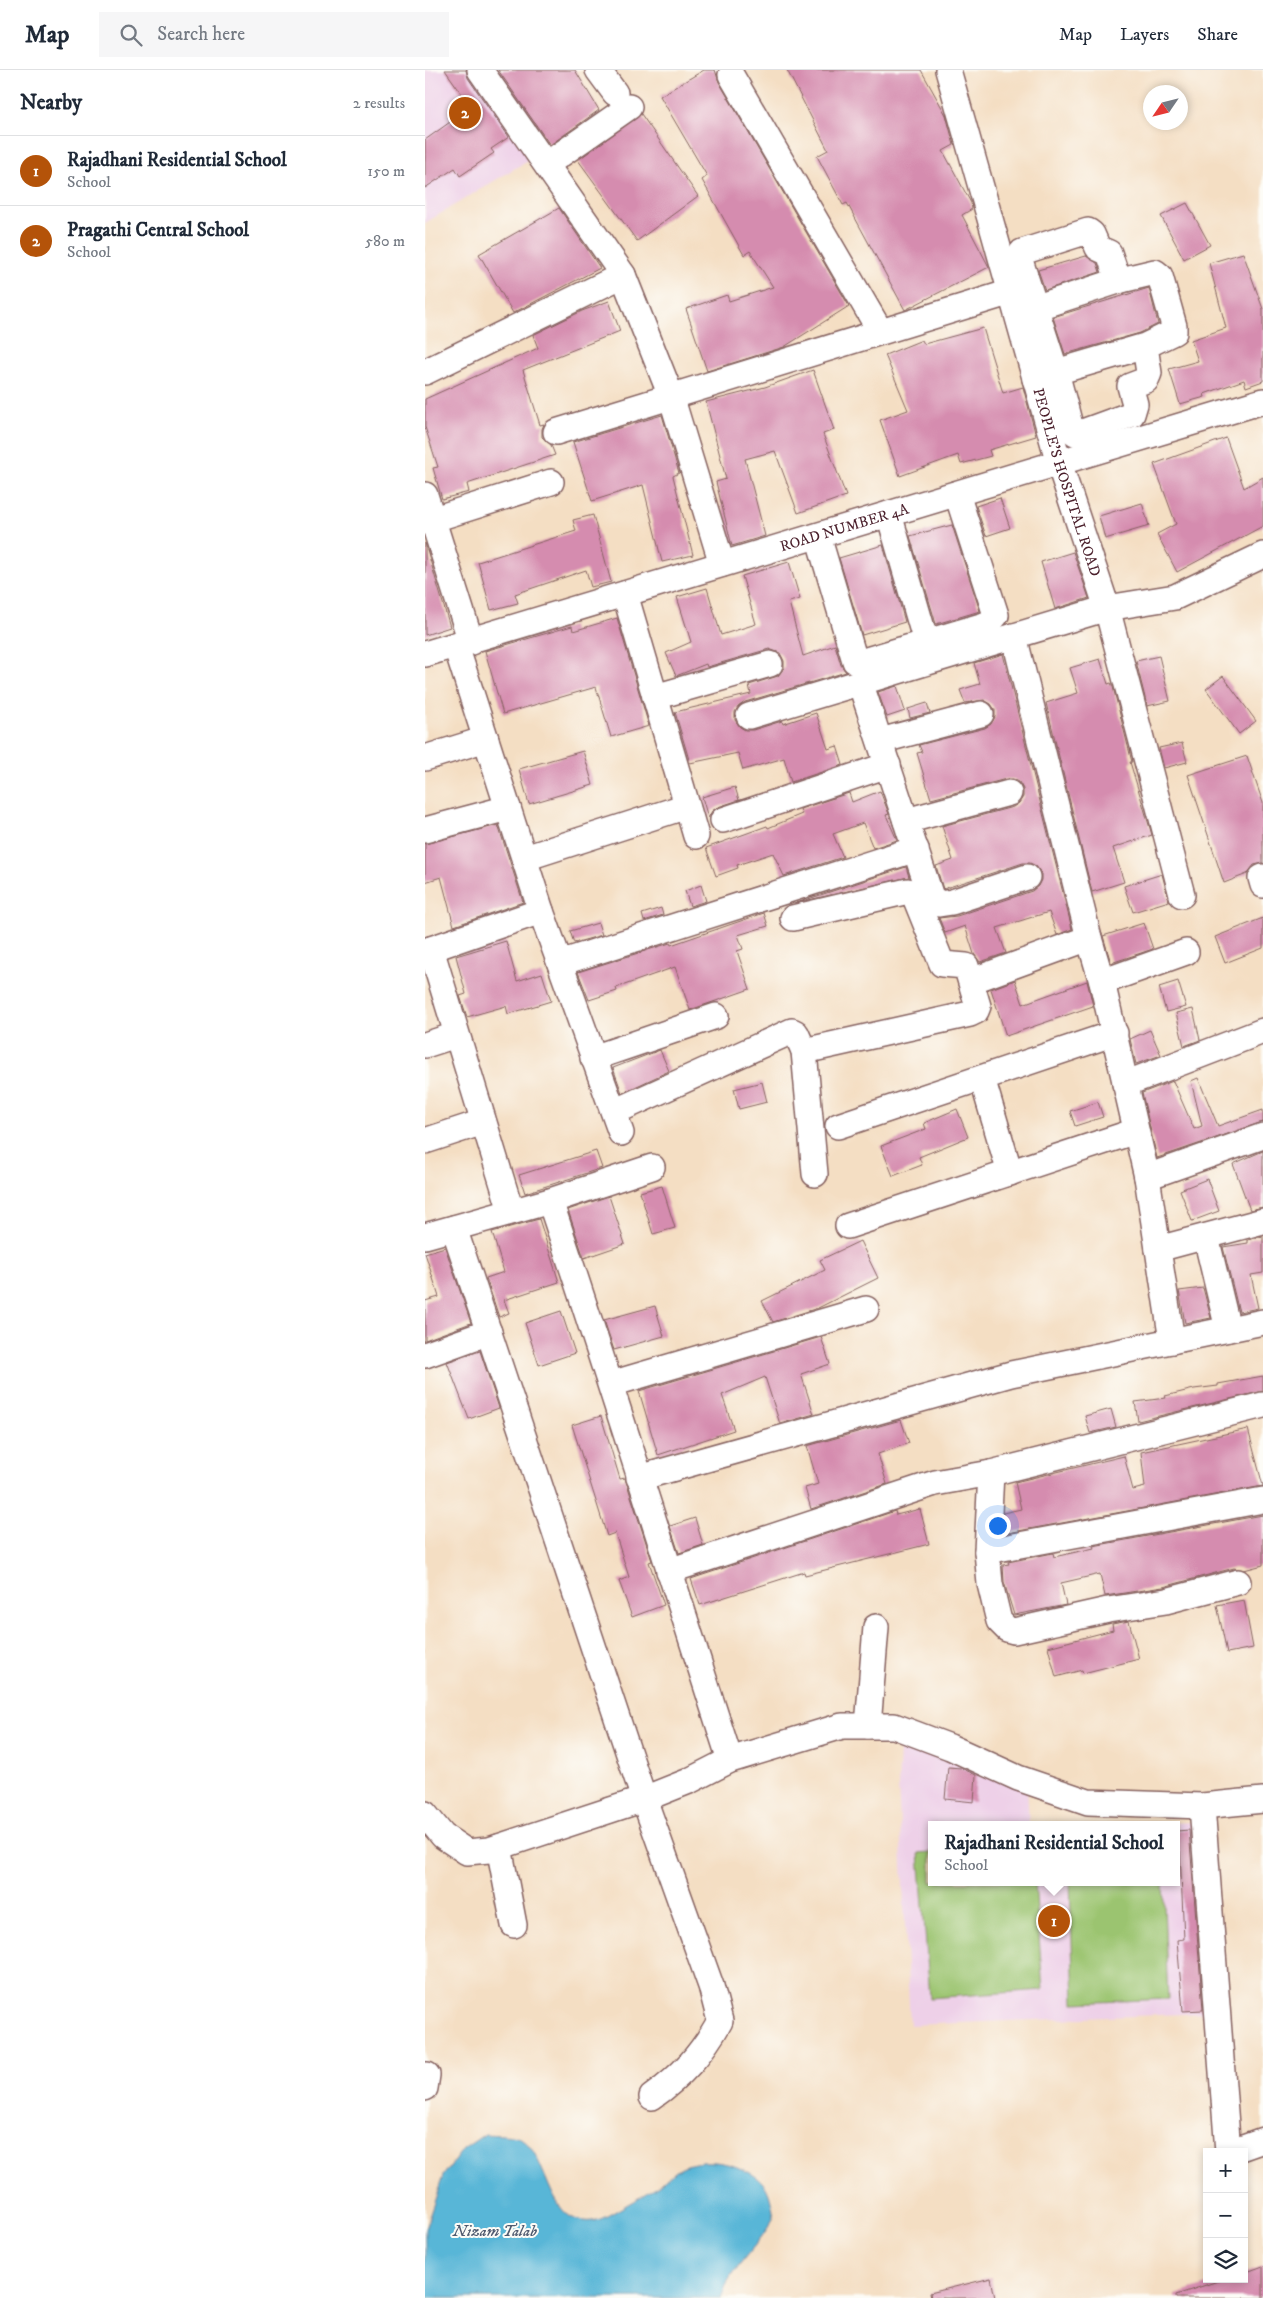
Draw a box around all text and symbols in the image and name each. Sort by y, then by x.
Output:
search box [99,12,449,57]
text: Map [25,20,69,50]
icon: search [117,21,145,49]
text: Search here [157,23,245,46]
text: Map [1059,24,1092,46]
text: Layers [1120,24,1169,46]
text: Share [1197,24,1238,46]
north arrow [1143,85,1188,130]
text: Nearby [20,90,82,116]
text: 2 results [353,93,405,113]
pin: 2 [449,94,481,132]
text: Rajadhani Residential School [67,149,287,172]
text: 1 [33,161,39,181]
text: 150 m [367,161,405,181]
text: School [67,172,111,192]
text: Pragathi Central School [67,219,249,242]
text: 2 [32,231,40,251]
text: 580 m [365,231,405,251]
text: School [67,242,111,262]
street label: PEOPLE'S HOSPITAL ROAD [1028,386,1105,579]
street label: ROAD NUMBER 4A [778,499,912,556]
your location [985,1513,1011,1539]
popup [928,1821,1180,1886]
text: Rajadhani Residential School [944,1832,1164,1855]
text: School [944,1855,988,1875]
pin: 1 [1038,1902,1070,1940]
map controls [1203,2148,1248,2283]
button: + [1203,2148,1248,2193]
button: − [1203,2193,1248,2238]
water label: Nizam Talab [452,2221,537,2241]
button: layers [1203,2238,1248,2283]

